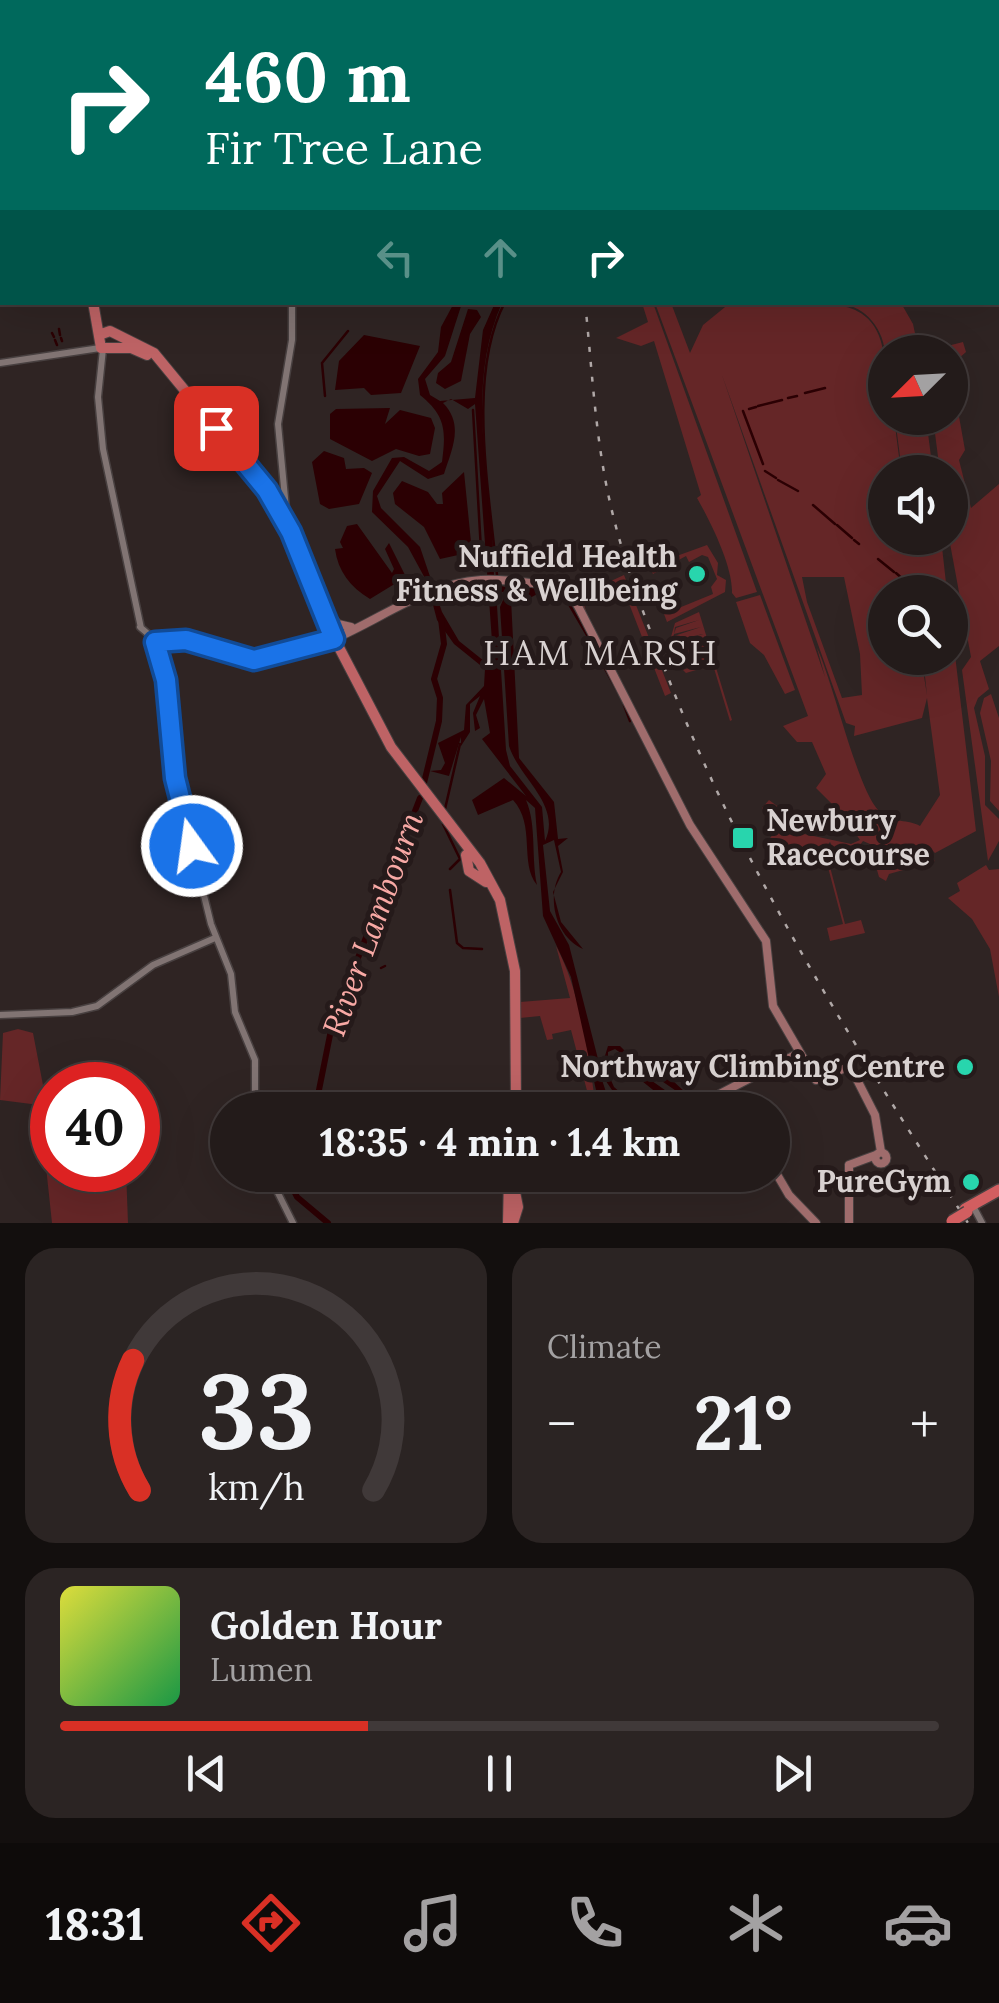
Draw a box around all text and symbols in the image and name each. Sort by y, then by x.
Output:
text: 460 m [205,32,411,121]
icon: right [40,40,170,170]
text: Fir Tree Lane [205,119,483,176]
icon: left [368,230,423,285]
icon: ahead [473,230,528,285]
icon: right [578,230,633,285]
north arrow [868,335,968,435]
map controls [868,335,968,675]
pin [174,386,259,471]
icon: arrive [189,401,244,456]
button: sound [868,455,968,555]
place label: Nuffield Health Fitness & Wellbeing [396,537,678,610]
marker: Nuffield Health Fitness & Wellbeing [686,563,708,585]
button: search [868,575,968,675]
district label: HAM MARSH [483,630,719,675]
position arrow [140,794,244,898]
place label: Newbury Racecourse [766,801,930,873]
water label: River Lambourn [313,806,432,1042]
marker: Newbury Racecourse [730,825,756,851]
place label: Northway Climbing Centre [560,1047,945,1086]
marker: Northway Climbing Centre [954,1056,976,1078]
speed limit sign: 40 [30,1062,160,1192]
text: 18:35 · 4 min · 1.4 km [320,1118,680,1166]
place label: PureGym [816,1162,951,1201]
marker: PureGym [960,1171,982,1193]
text: Climate [547,1326,662,1367]
text: 33 [198,1343,314,1476]
text: 21° [693,1375,793,1471]
text: − [547,1389,576,1459]
text: + [910,1389,939,1459]
text: km/h [208,1464,304,1510]
text: Golden Hour [210,1601,442,1649]
text: Lumen [210,1649,313,1690]
icon: previous [179,1746,234,1801]
icon: pause [472,1746,527,1801]
icon: next [765,1746,820,1801]
icon: directions [236,1888,306,1958]
icon: music [398,1888,468,1958]
icon: phone [560,1888,630,1958]
icon: climate [721,1888,791,1958]
icon: car [883,1888,953,1958]
text: 18:31 [46,1895,145,1952]

